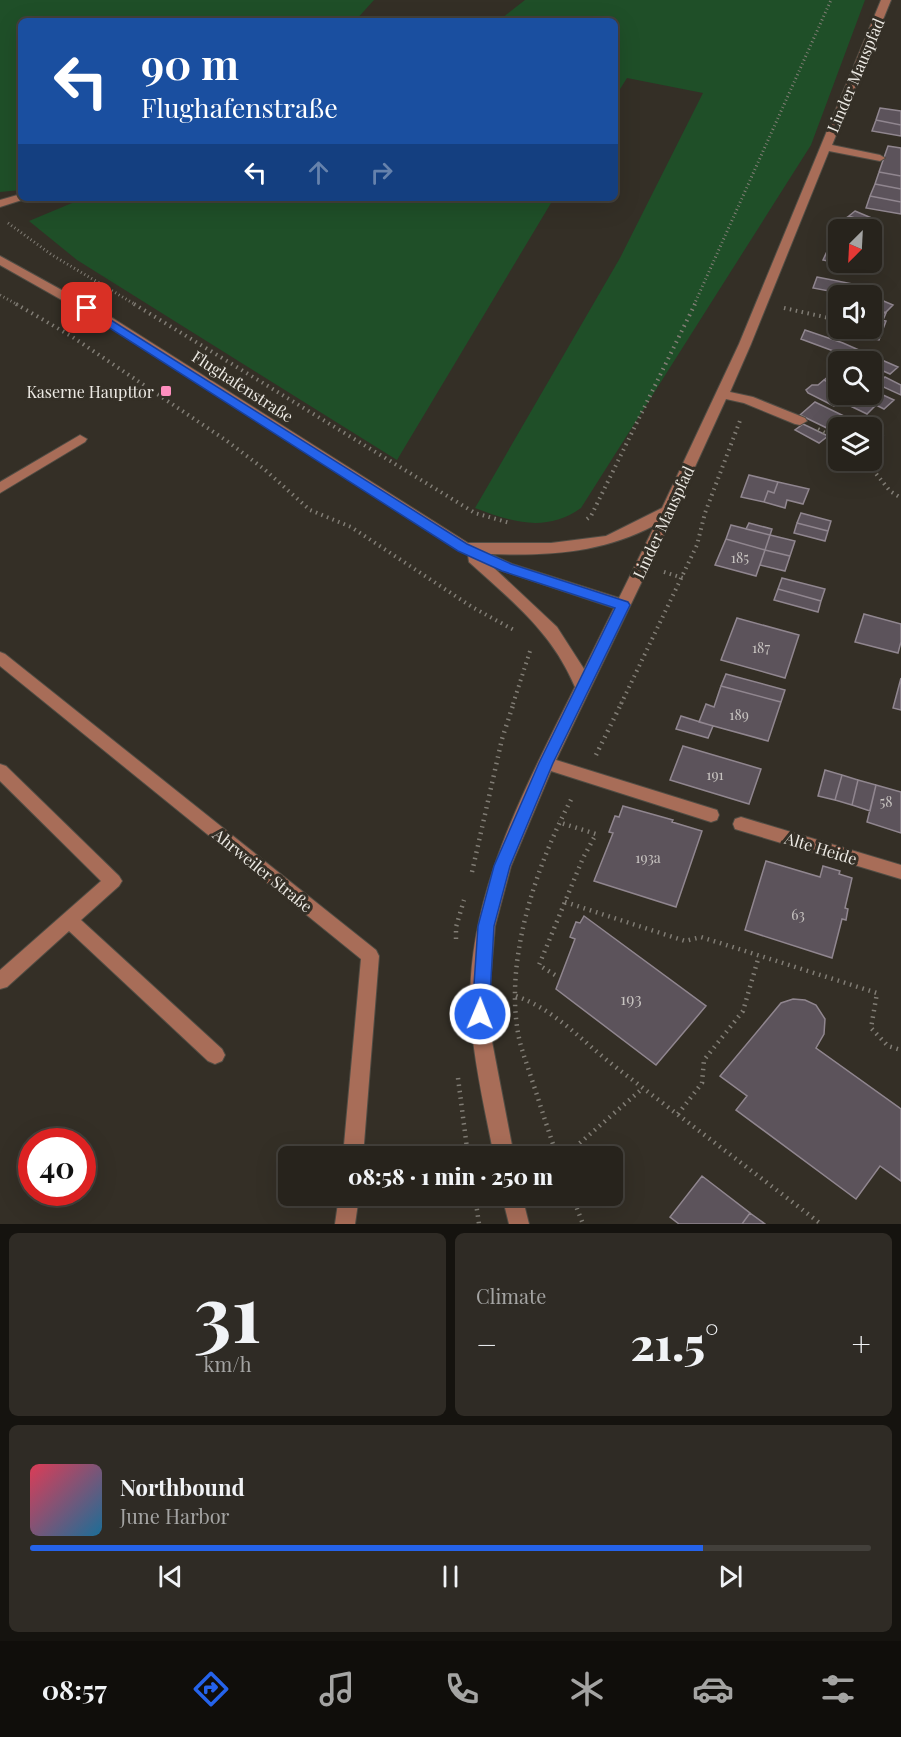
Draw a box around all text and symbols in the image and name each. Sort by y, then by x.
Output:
street label: Linder Mauspfad [822,15,888,135]
text: 90 m [141,35,239,91]
icon: left [42,42,120,120]
text: Flughafenstraße [141,89,338,125]
icon: left [239,156,272,189]
icon: ahead [302,156,335,189]
icon: right [365,156,398,189]
north arrow [828,219,882,273]
map controls [828,219,882,471]
pin [61,282,112,333]
button: sound [828,285,882,339]
icon: arrive [70,291,103,324]
street label: Flughafenstraße [188,345,298,427]
button: search [828,351,882,405]
place label: Kaserne Haupttor [26,381,154,402]
marker: Kaserne Haupttor [159,384,173,398]
button: layers [828,417,882,471]
street label: Linder Mauspfad [628,462,698,582]
house number: 185 [731,548,749,567]
house number: 187 [752,638,770,657]
house number: 189 [729,705,749,724]
house number: 191 [706,765,724,784]
house number: 58 [879,792,893,811]
street label: Ahrweiler Straße [208,823,317,916]
street label: Alte Heide [781,827,860,869]
house number: 193a [635,848,661,867]
house number: 63 [791,905,805,924]
position arrow [448,982,512,1046]
house number: 193 [620,988,642,1009]
speed limit sign: 40 [18,1128,96,1206]
text: 08:58 · 1 min · 250 m [348,1161,553,1191]
text: 31 [194,1259,261,1363]
text: Climate [476,1282,546,1309]
text: 21.5° [630,1312,719,1372]
text: − [476,1321,497,1365]
text: + [852,1321,871,1365]
text: km/h [204,1350,251,1377]
text: Northbound [120,1472,245,1502]
text: June Harbor [120,1502,230,1529]
icon: previous [154,1560,187,1593]
icon: pause [434,1560,467,1593]
icon: next [714,1560,747,1593]
icon: directions [190,1668,232,1710]
icon: music [316,1668,358,1710]
icon: phone [441,1668,483,1710]
icon: climate [566,1668,608,1710]
icon: car [692,1668,734,1710]
icon: filters [817,1668,859,1710]
text: 08:57 [42,1671,107,1707]

